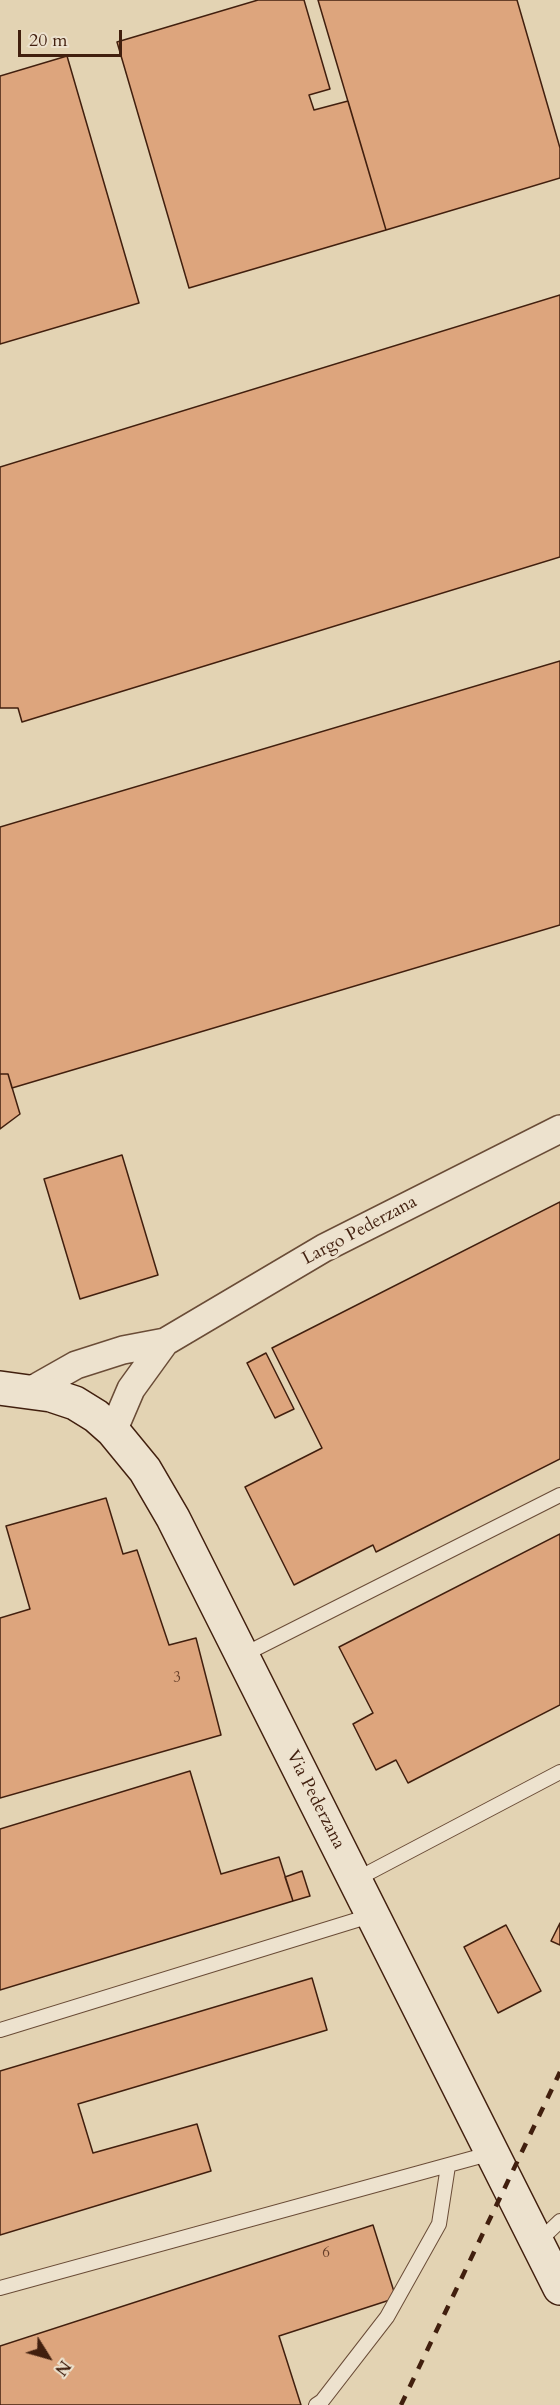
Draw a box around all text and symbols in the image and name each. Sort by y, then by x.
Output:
scale bar [21,18,124,56]
text: 20 m [29,28,68,53]
street label: Largo Pederzana [299,1192,421,1270]
house number: 3 [173,1670,181,1688]
street label: Via Pederzana [281,1747,349,1853]
house number: 6 [322,2245,330,2263]
north arrow [18,2327,78,2387]
text: N [49,2356,75,2380]

